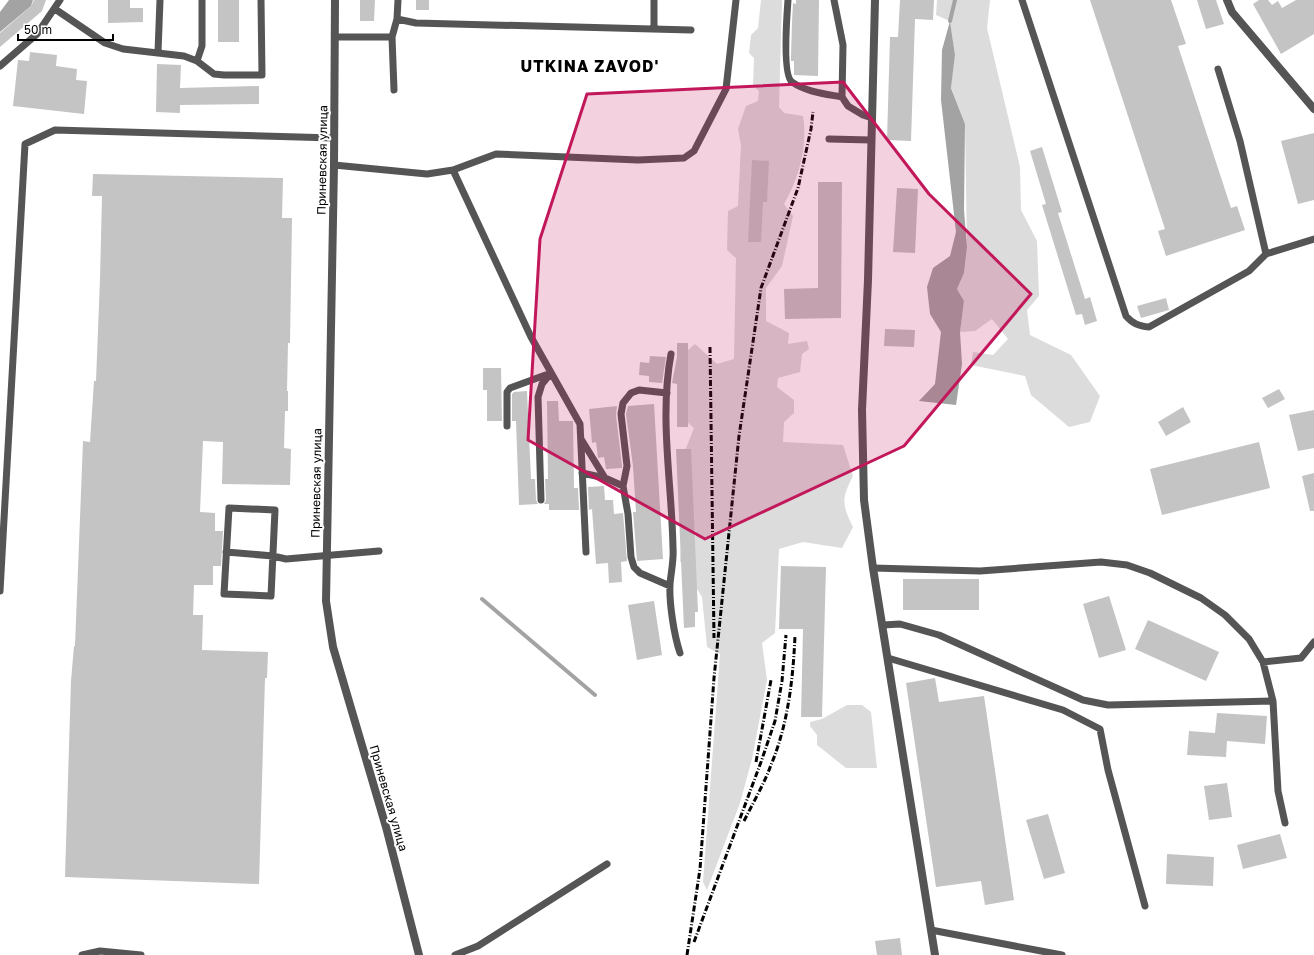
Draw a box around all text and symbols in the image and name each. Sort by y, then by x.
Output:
scale bar [18,16,113,42]
text: 50 m [24,22,52,37]
district label: UTKINA ZAVOD' [521,56,659,76]
street label: Приневская улица [314,105,330,215]
street label: Приневская улица [308,428,324,538]
street label: Приневская улица [367,743,411,853]

